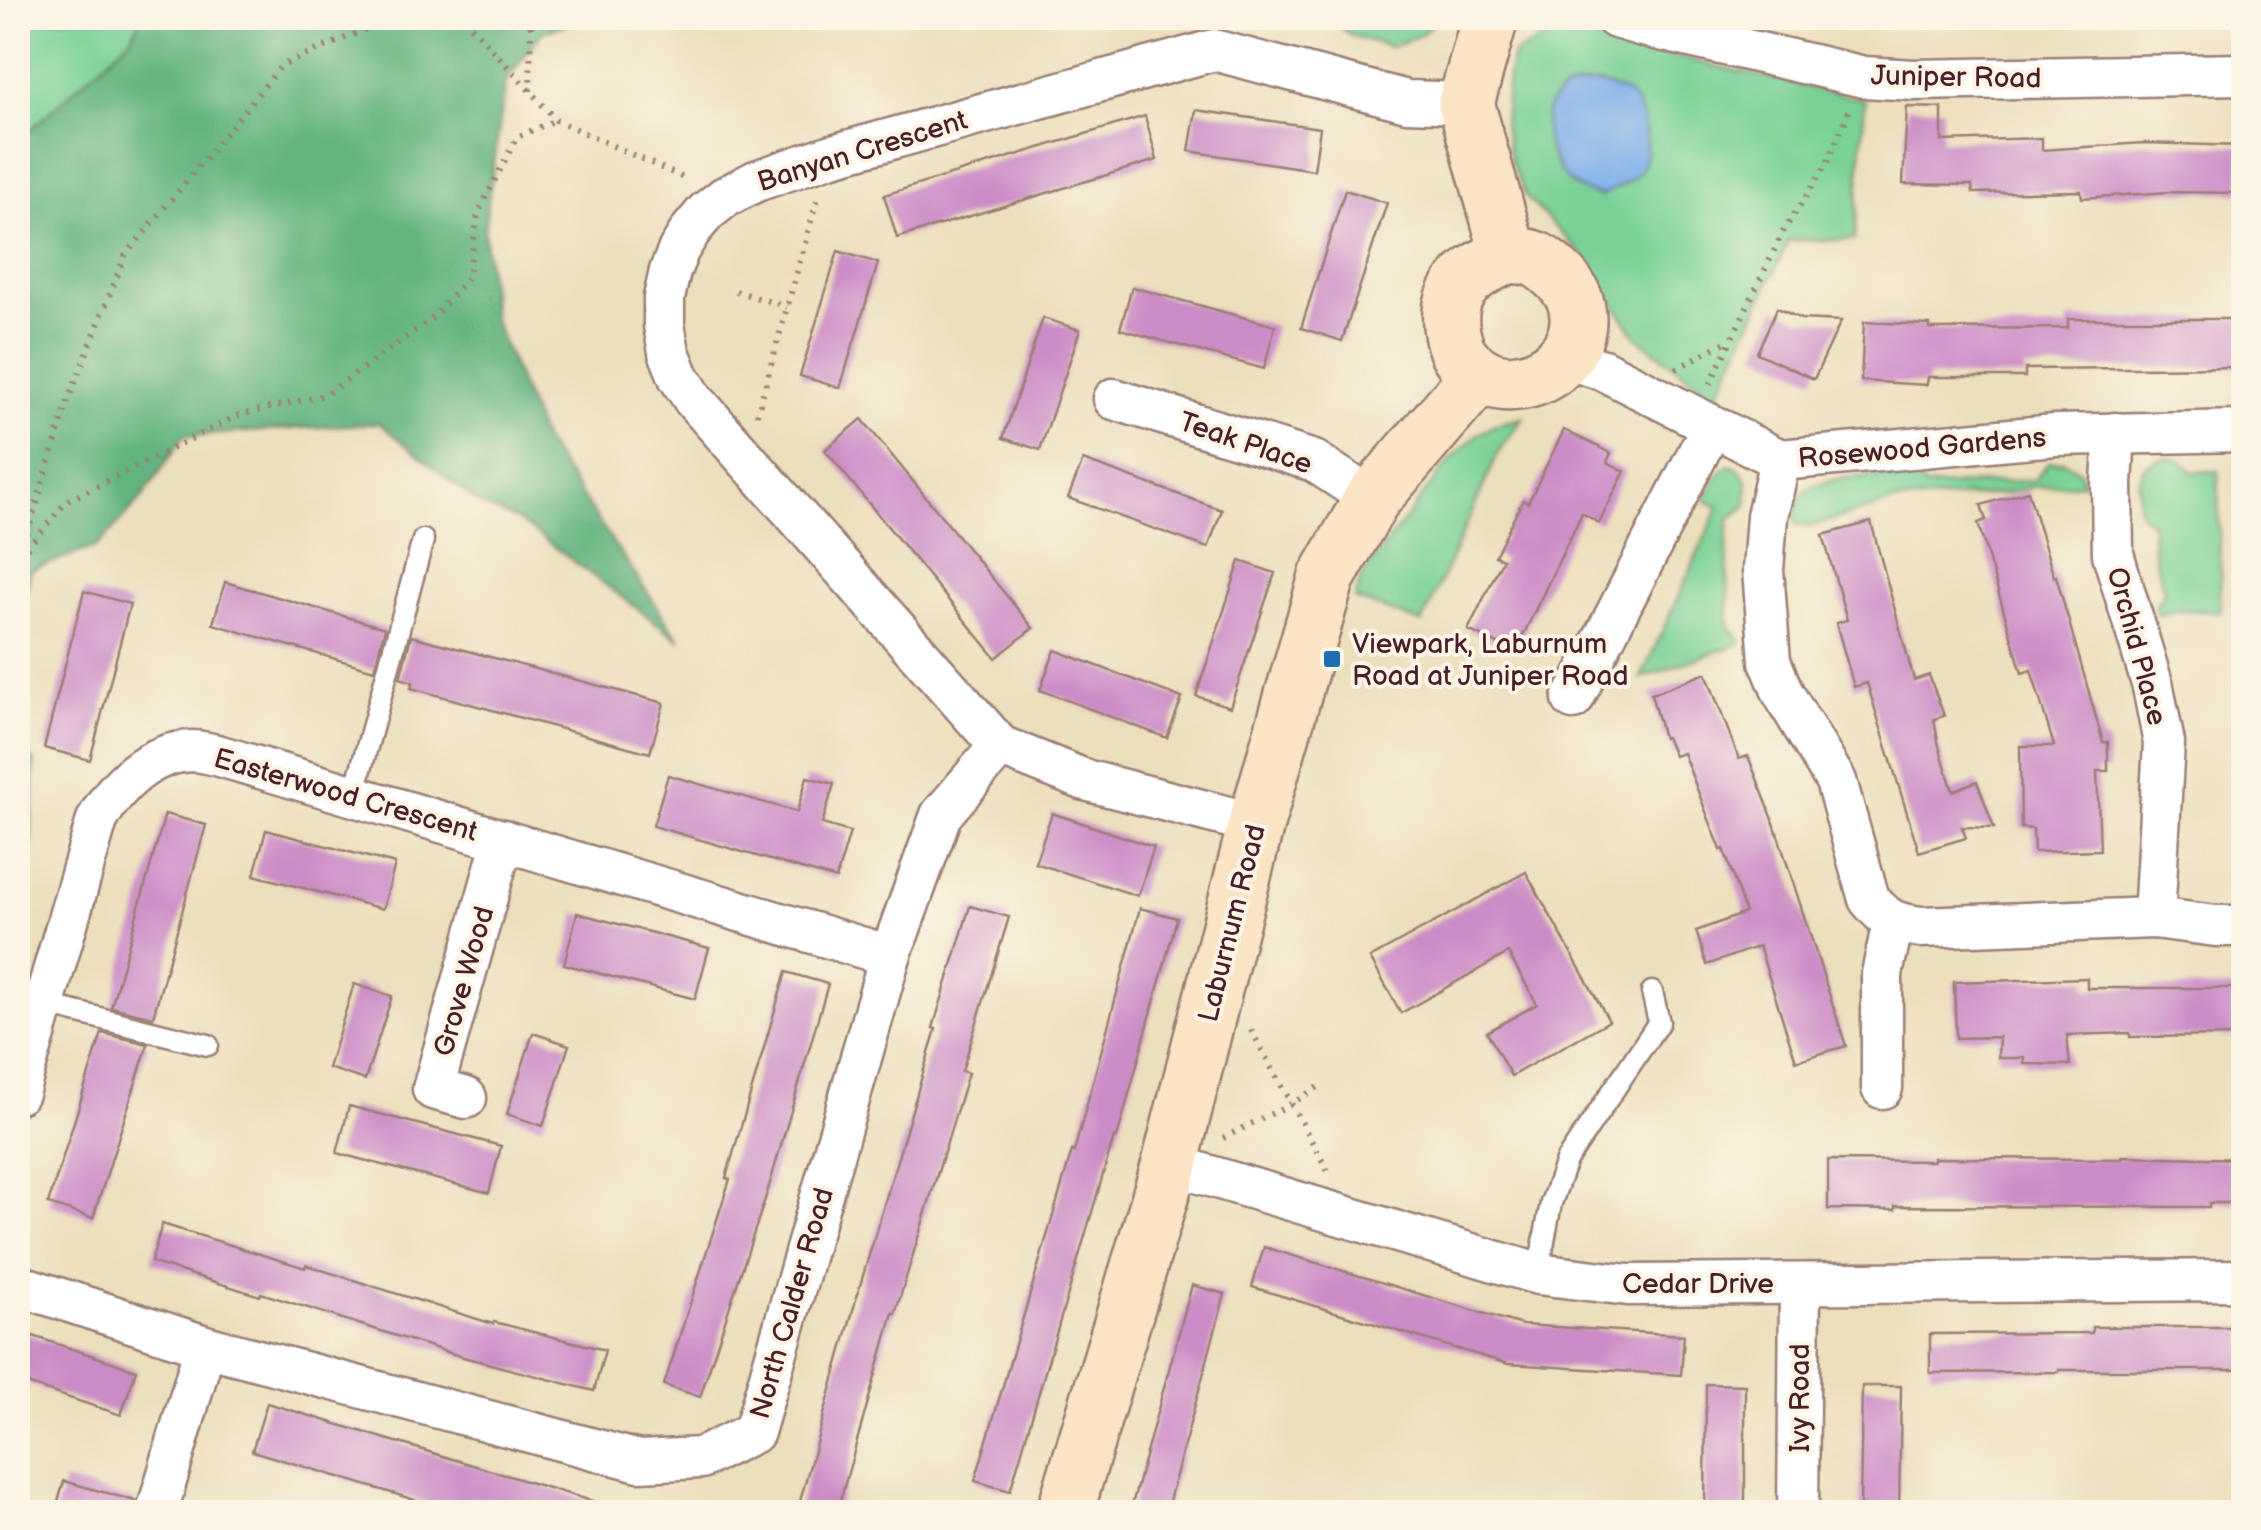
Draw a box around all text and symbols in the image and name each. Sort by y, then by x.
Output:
street label: Juniper Road [1870,60,2042,95]
street label: Banyan Crescent [754,104,972,199]
street label: Teak Place [1175,405,1316,482]
street label: Rosewood Gardens [1797,421,2048,476]
street label: Orchid Place [2100,564,2174,729]
place label: Viewpark, Laburnum Road at Juniper Road [1352,628,1629,693]
marker: Viewpark, Laburnum Road at Juniper Road [1321,648,1343,670]
street label: Easterwood Crescent [210,742,481,849]
street label: Laburnum Road [1192,821,1273,1025]
street label: Grove Wood [427,903,502,1060]
street label: North Calder Road [744,1184,841,1423]
street label: Cedar Drive [1622,1268,1774,1301]
street label: Ivy Road [1784,1344,1817,1452]

